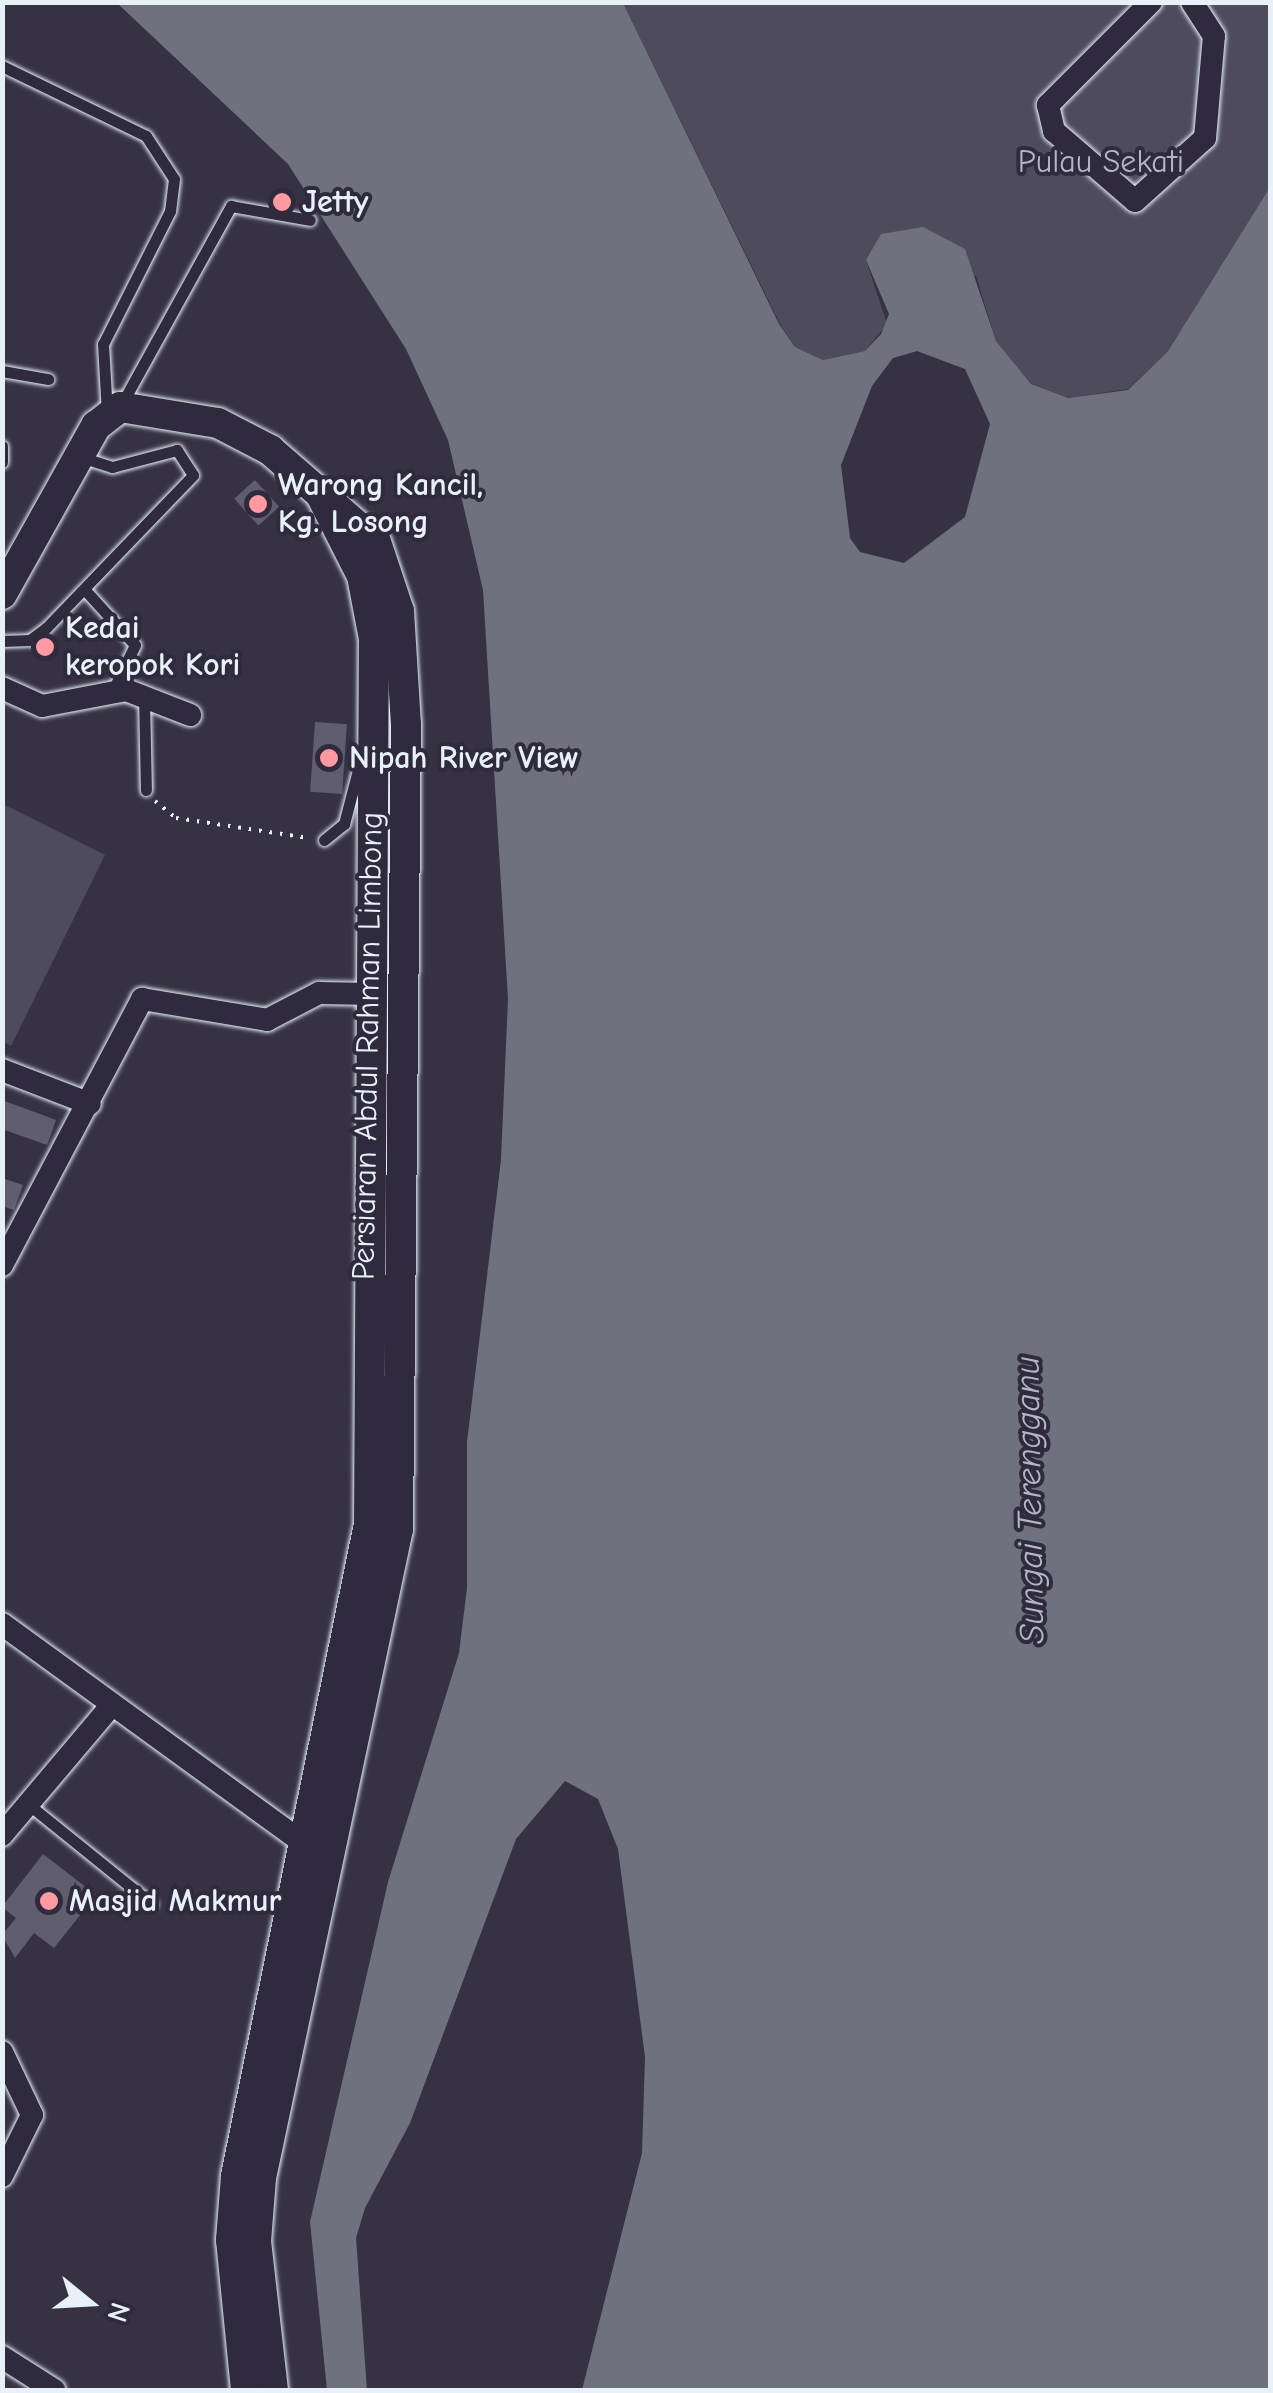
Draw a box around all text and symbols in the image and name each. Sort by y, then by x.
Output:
park label: Pulau Sekati [1018,143,1184,181]
place label: Jetty [302,183,368,221]
marker: Jetty [271,191,293,213]
place label: Warong Kancil, Kg. Losong [278,467,483,542]
marker: Warong Kancil, Kg. Losong [247,493,269,515]
place label: Kedai keropok Kori [65,610,240,685]
marker: Kedai keropok Kori [34,636,56,658]
place label: Nipah River View [349,739,579,777]
marker: Nipah River View [318,747,340,769]
street label: Persiaran Abdul Rahman Limbong [345,812,391,1280]
water label: Sungai Terengganu [1006,1356,1054,1644]
place label: Masjid Makmur [69,1882,281,1920]
marker: Masjid Makmur [38,1890,60,1912]
north arrow [40,2253,140,2353]
text: N [100,2299,137,2326]

